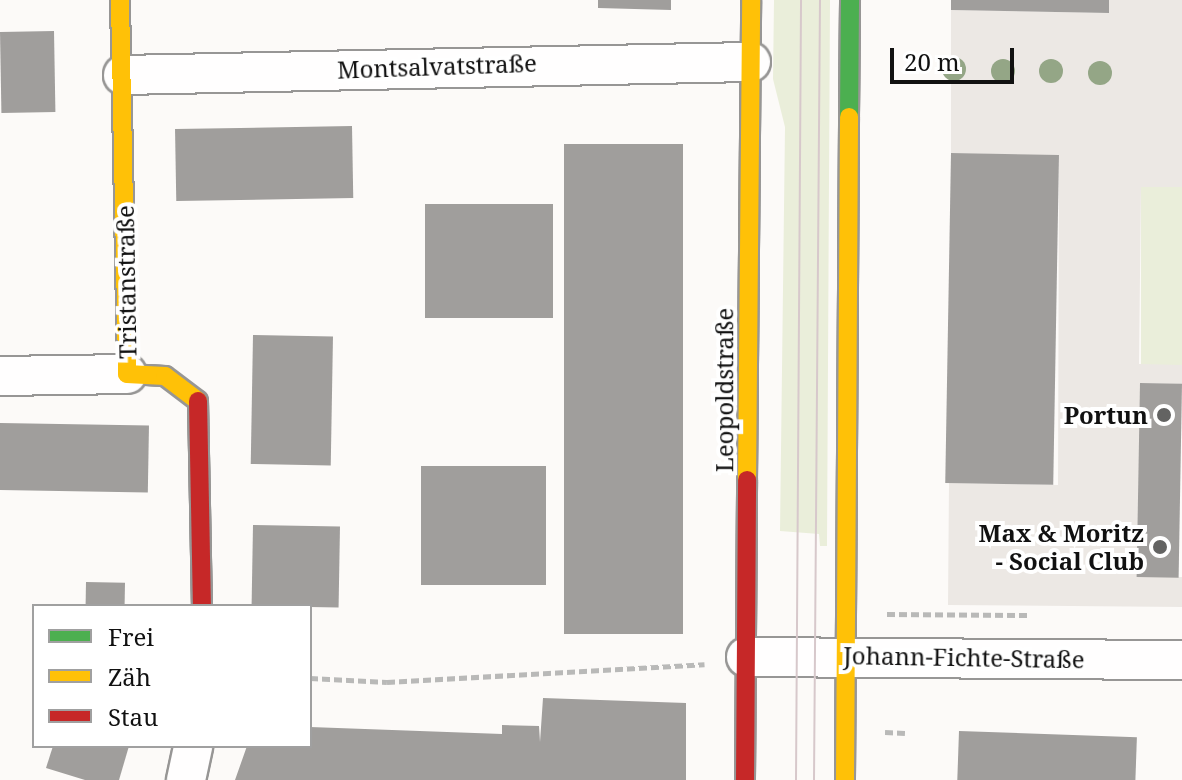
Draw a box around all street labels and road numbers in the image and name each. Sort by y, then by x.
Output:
street label: Montsalvatstraße [337,48,537,84]
street label: Tristanstraße [110,205,142,359]
street label: Leopoldstraße [710,308,738,472]
street label: Johann-Fichte-Straße [843,640,1085,674]

